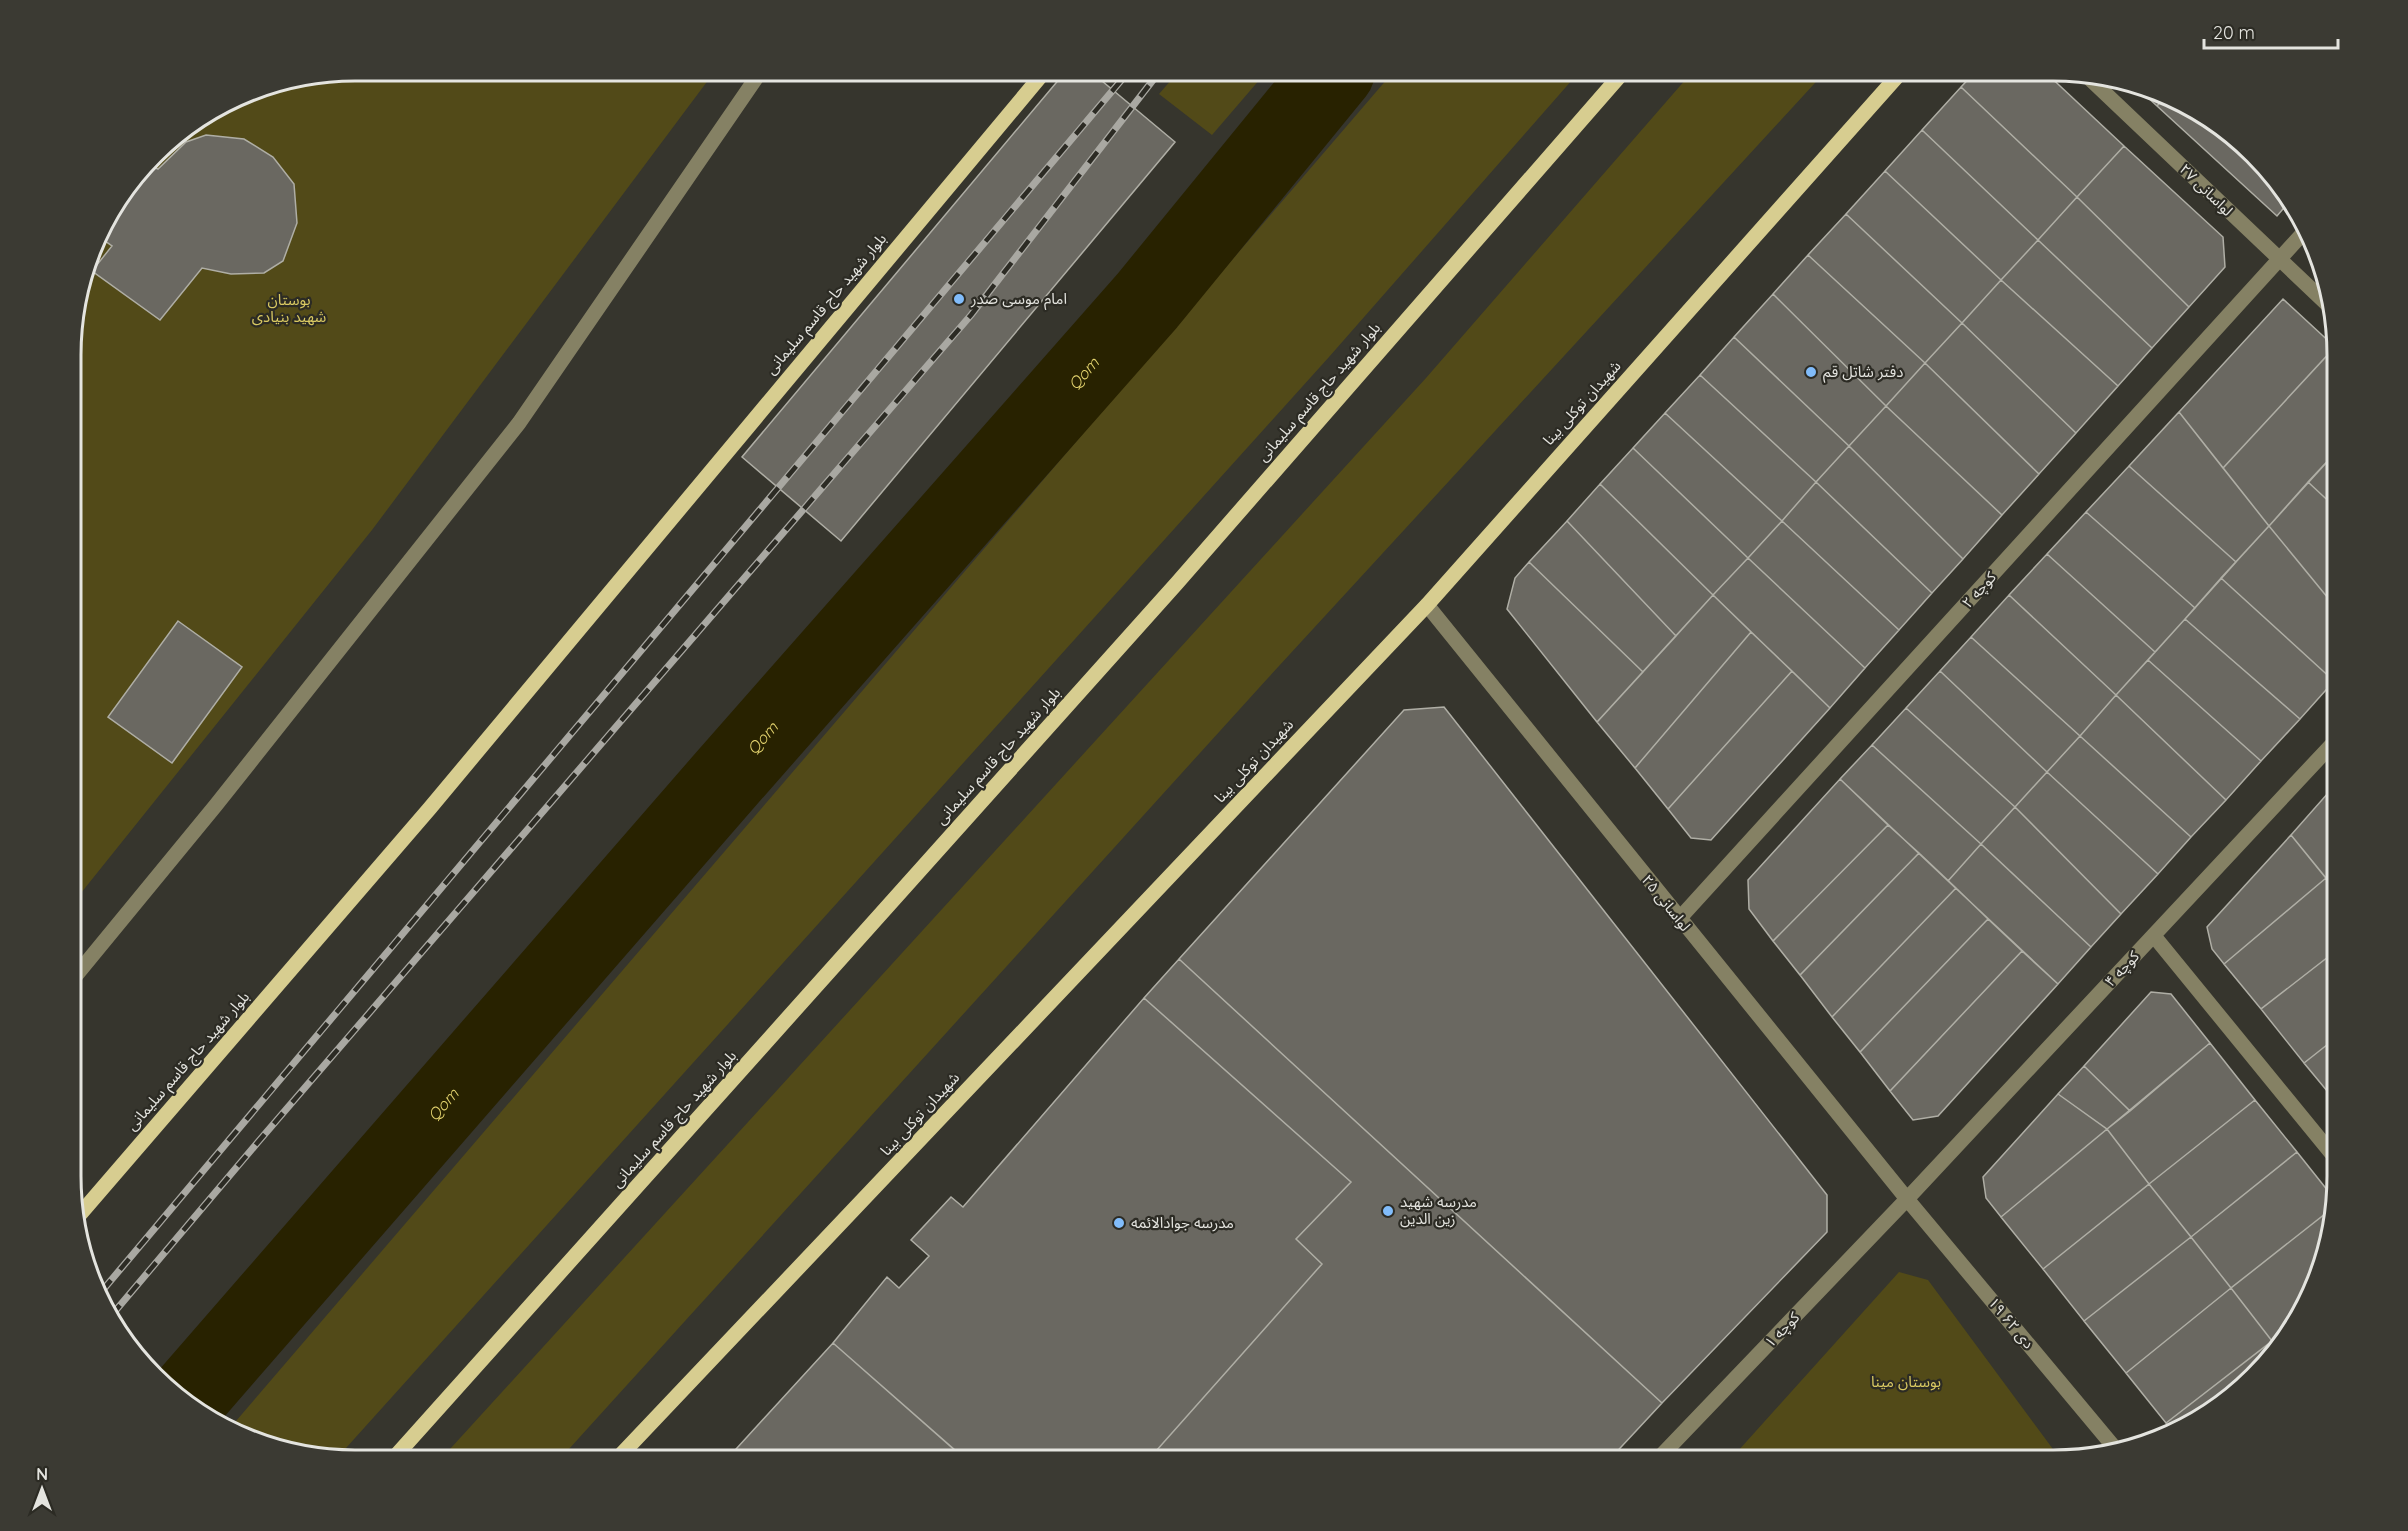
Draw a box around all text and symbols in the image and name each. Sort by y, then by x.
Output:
scale bar [2204,12,2338,50]
text: 20 m [2213,21,2255,44]
street label: لواسانی ۲۷ [2176,160,2237,220]
street label: بلوار شهید حاج قاسم سلیمانی [761,229,892,380]
place label: امام موسی صدر [970,289,1067,310]
park label: بوستان شهید بنیادی [252,290,327,326]
marker: امام موسی صدر [952,292,966,306]
street label: بلوار شهید حاج قاسم سلیمانی [1253,318,1386,467]
water label: Qom [1064,353,1103,394]
street label: شهیدان توکلی بینا [1539,356,1625,449]
place label: دفتر شاتل قم [1823,362,1903,383]
marker: دفتر شاتل قم [1804,365,1818,379]
street label: کوچه ۲ [1957,567,2001,612]
street label: بلوار شهید حاج قاسم سلیمانی [931,683,1066,830]
street label: شهیدان توکلی بینا [1210,715,1297,806]
water label: Qom [742,717,782,758]
street label: لواسانی ۲۵ [1638,871,1695,935]
street label: کوچه ۴ [2100,946,2144,991]
street label: بلوار شهید حاج قاسم سلیمانی [122,987,255,1136]
street label: بلوار شهید حاج قاسم سلیمانی [607,1046,742,1193]
street label: شهیدان توکلی بینا [876,1068,963,1159]
water label: Qom [423,1084,463,1125]
place label: مدرسه شهید زین الدین [1400,1192,1477,1228]
marker: مدرسه شهید زین الدین [1381,1204,1395,1218]
place label: مدرسه جوادالائمه [1131,1213,1234,1232]
marker: مدرسه جوادالائمه [1112,1216,1126,1230]
street label: ۱۹ دی ۶۲ [1984,1293,2038,1352]
street label: کوچه ۱ [1760,1307,1804,1352]
park label: بوستان مینا [1871,1372,1941,1391]
north arrow [12,1459,72,1519]
text: N [36,1464,48,1484]

